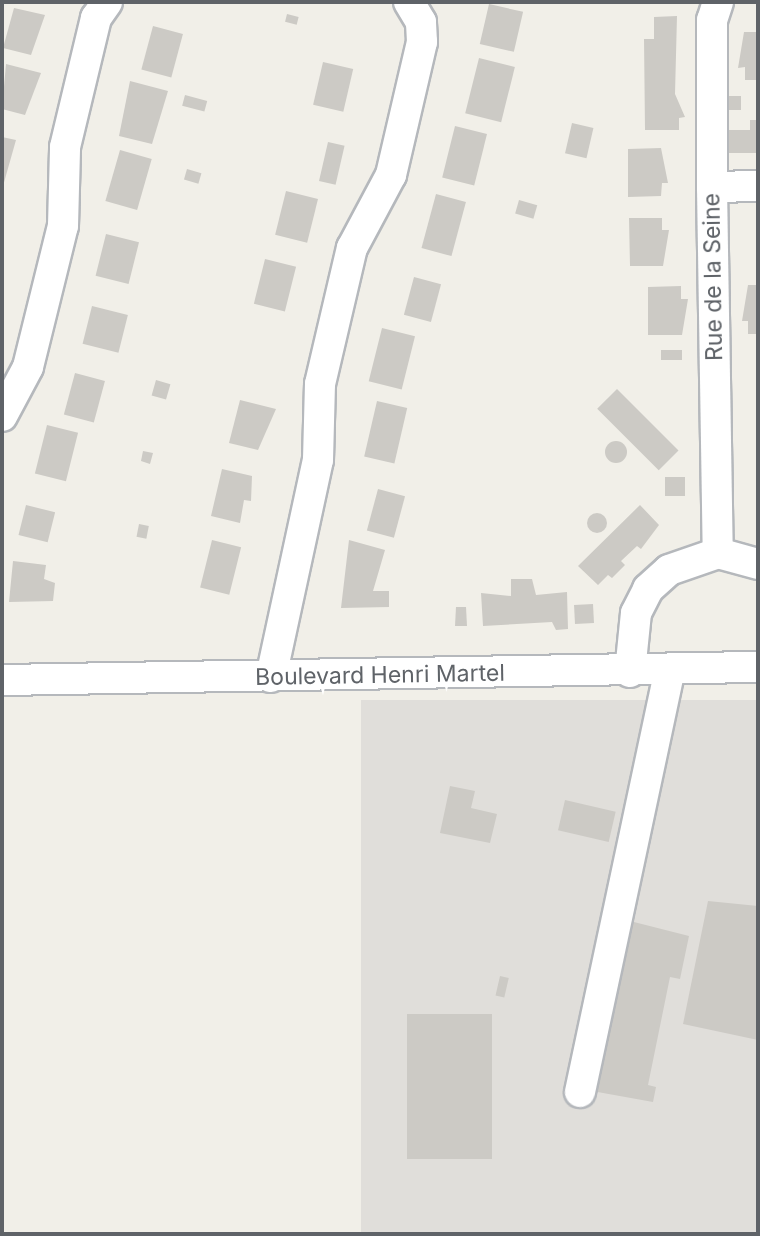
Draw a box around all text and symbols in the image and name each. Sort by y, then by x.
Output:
street label: Rue de la Seine [698,193,728,361]
street label: Boulevard Henri Martel [255,659,505,691]

